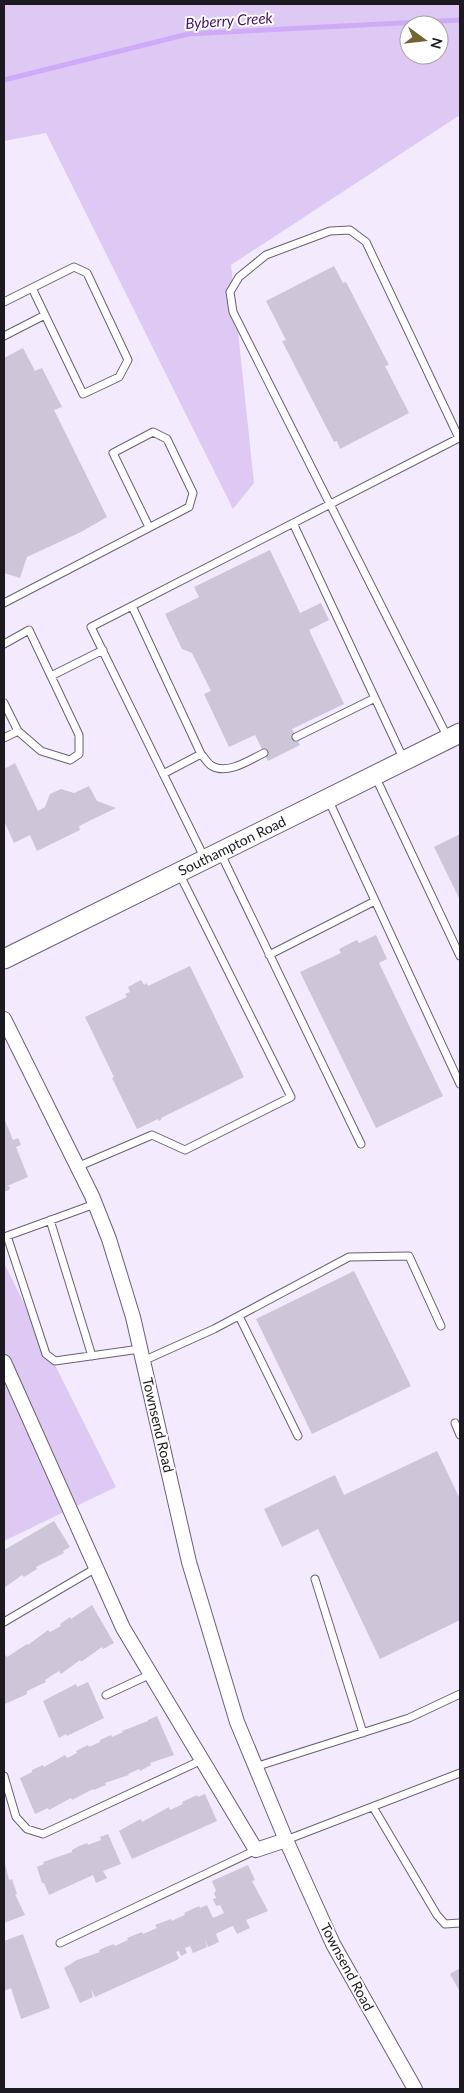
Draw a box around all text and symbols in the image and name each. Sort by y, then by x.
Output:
water label: Byberry Creek [185,8,274,32]
north arrow [399,15,449,65]
text: N [427,36,447,51]
street label: Southampton Road [175,812,288,879]
street label: Townsend Road [139,1376,178,1474]
street label: Townsend Road [317,1920,378,2014]

